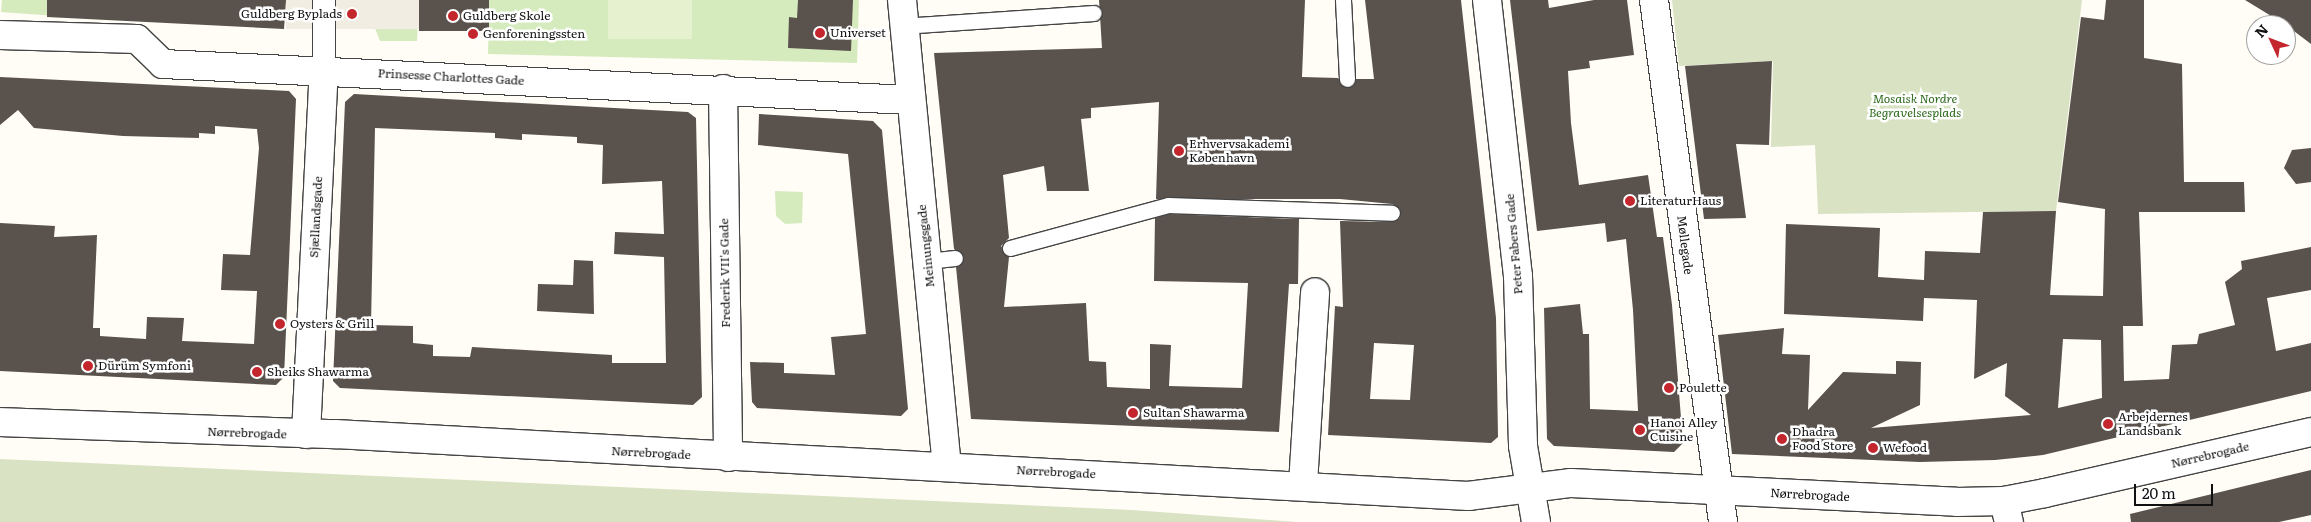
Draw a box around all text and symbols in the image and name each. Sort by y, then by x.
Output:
place label: Guldberg Byplads [241,7,342,21]
marker: Guldberg Byplads [346,8,358,20]
place label: Guldberg Skole [463,9,550,23]
marker: Guldberg Skole [447,10,459,22]
north arrow [2246,15,2296,65]
text: N [2249,19,2272,42]
place label: Universet [830,26,886,40]
place label: Genforeningssten [483,27,585,41]
marker: Universet [814,27,826,39]
marker: Genforeningssten [467,28,479,40]
street label: Prinsesse Charlottes Gade [377,66,525,88]
park label: Mosaisk Nordre Begravelsesplads [1869,92,1961,120]
place label: Erhvervsakademi København [1189,137,1289,165]
marker: Erhvervsakademi København [1173,145,1185,157]
street label: Sjællandsgade [307,176,325,258]
street label: Peter Fabers Gade [1502,193,1526,295]
place label: LiteraturHaus [1640,194,1721,208]
marker: LiteraturHaus [1624,195,1636,207]
street label: Meinungsgade [914,204,938,288]
street label: Møllegade [1674,215,1696,275]
street label: Frederik VII's Gade [717,218,733,328]
place label: Oysters & Grill [290,317,374,331]
marker: Oysters & Grill [274,318,286,330]
place label: Dürüm Symfoni [98,359,191,373]
marker: Dürüm Symfoni [82,360,94,372]
place label: Sheiks Shawarma [267,365,369,379]
marker: Sheiks Shawarma [251,366,263,378]
place label: Poulette [1679,381,1727,395]
marker: Poulette [1663,382,1675,394]
place label: Sultan Shawarma [1143,406,1244,420]
marker: Sultan Shawarma [1127,407,1139,419]
place label: Arbejdernes Landsbank [2118,410,2188,438]
place label: Hanoi Alley Cuisine [1650,416,1717,444]
marker: Arbejdernes Landsbank [2102,418,2114,430]
street label: Nørrebrogade [207,424,287,442]
marker: Hanoi Alley Cuisine [1634,424,1646,436]
place label: Dhadra Food Store [1792,425,1853,453]
marker: Dhadra Food Store [1776,433,1788,445]
street label: Nørrebrogade [2170,439,2250,471]
place label: Wefood [1883,441,1927,455]
marker: Wefood [1867,442,1879,454]
street label: Nørrebrogade [611,444,691,462]
street label: Nørrebrogade [1016,463,1096,481]
scale bar [2136,474,2215,506]
text: 20 m [2142,481,2176,504]
street label: Nørrebrogade [1770,486,1850,504]

